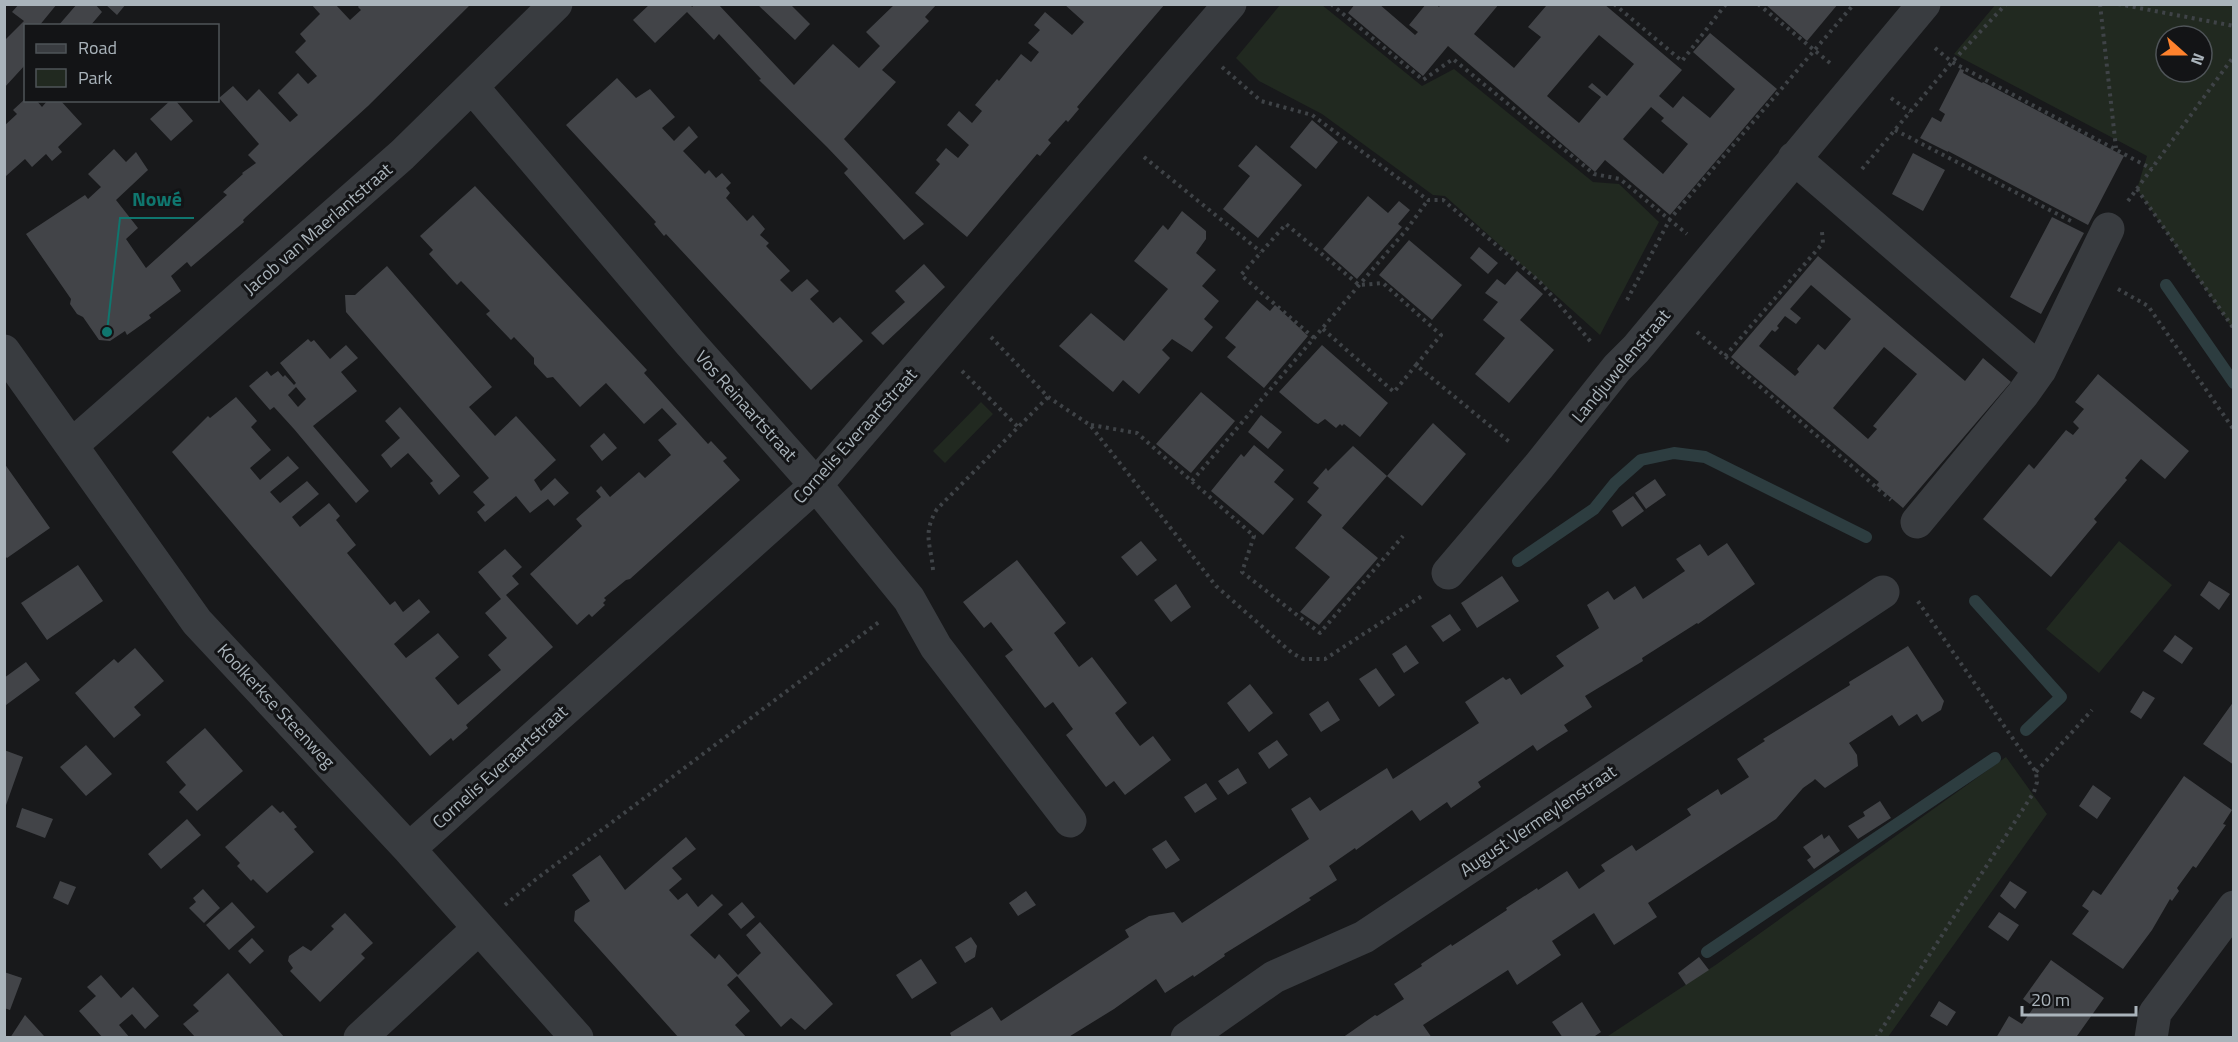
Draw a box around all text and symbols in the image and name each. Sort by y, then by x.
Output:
legend [24,24,219,102]
north arrow [2154,24,2214,84]
text: Road [78,34,117,61]
text: N [2185,50,2211,69]
text: Park [78,64,113,91]
street label: Jacob van Maerlantstraat [237,156,399,301]
callout: Nowé [120,180,194,218]
text: Nowé [132,183,182,214]
street label: Landjuwelenstraat [1565,302,1677,428]
street label: Vos Reinaartstraat [689,344,804,468]
street label: Cornelis Everaartstraat [786,361,923,509]
street label: Koolkerkse Steenweg [211,637,342,774]
street label: Cornelis Everaartstraat [426,698,574,835]
street label: August Vermeylenstraat [1454,758,1622,883]
scale bar [2022,979,2136,1017]
text: 20 m [2031,986,2070,1013]

